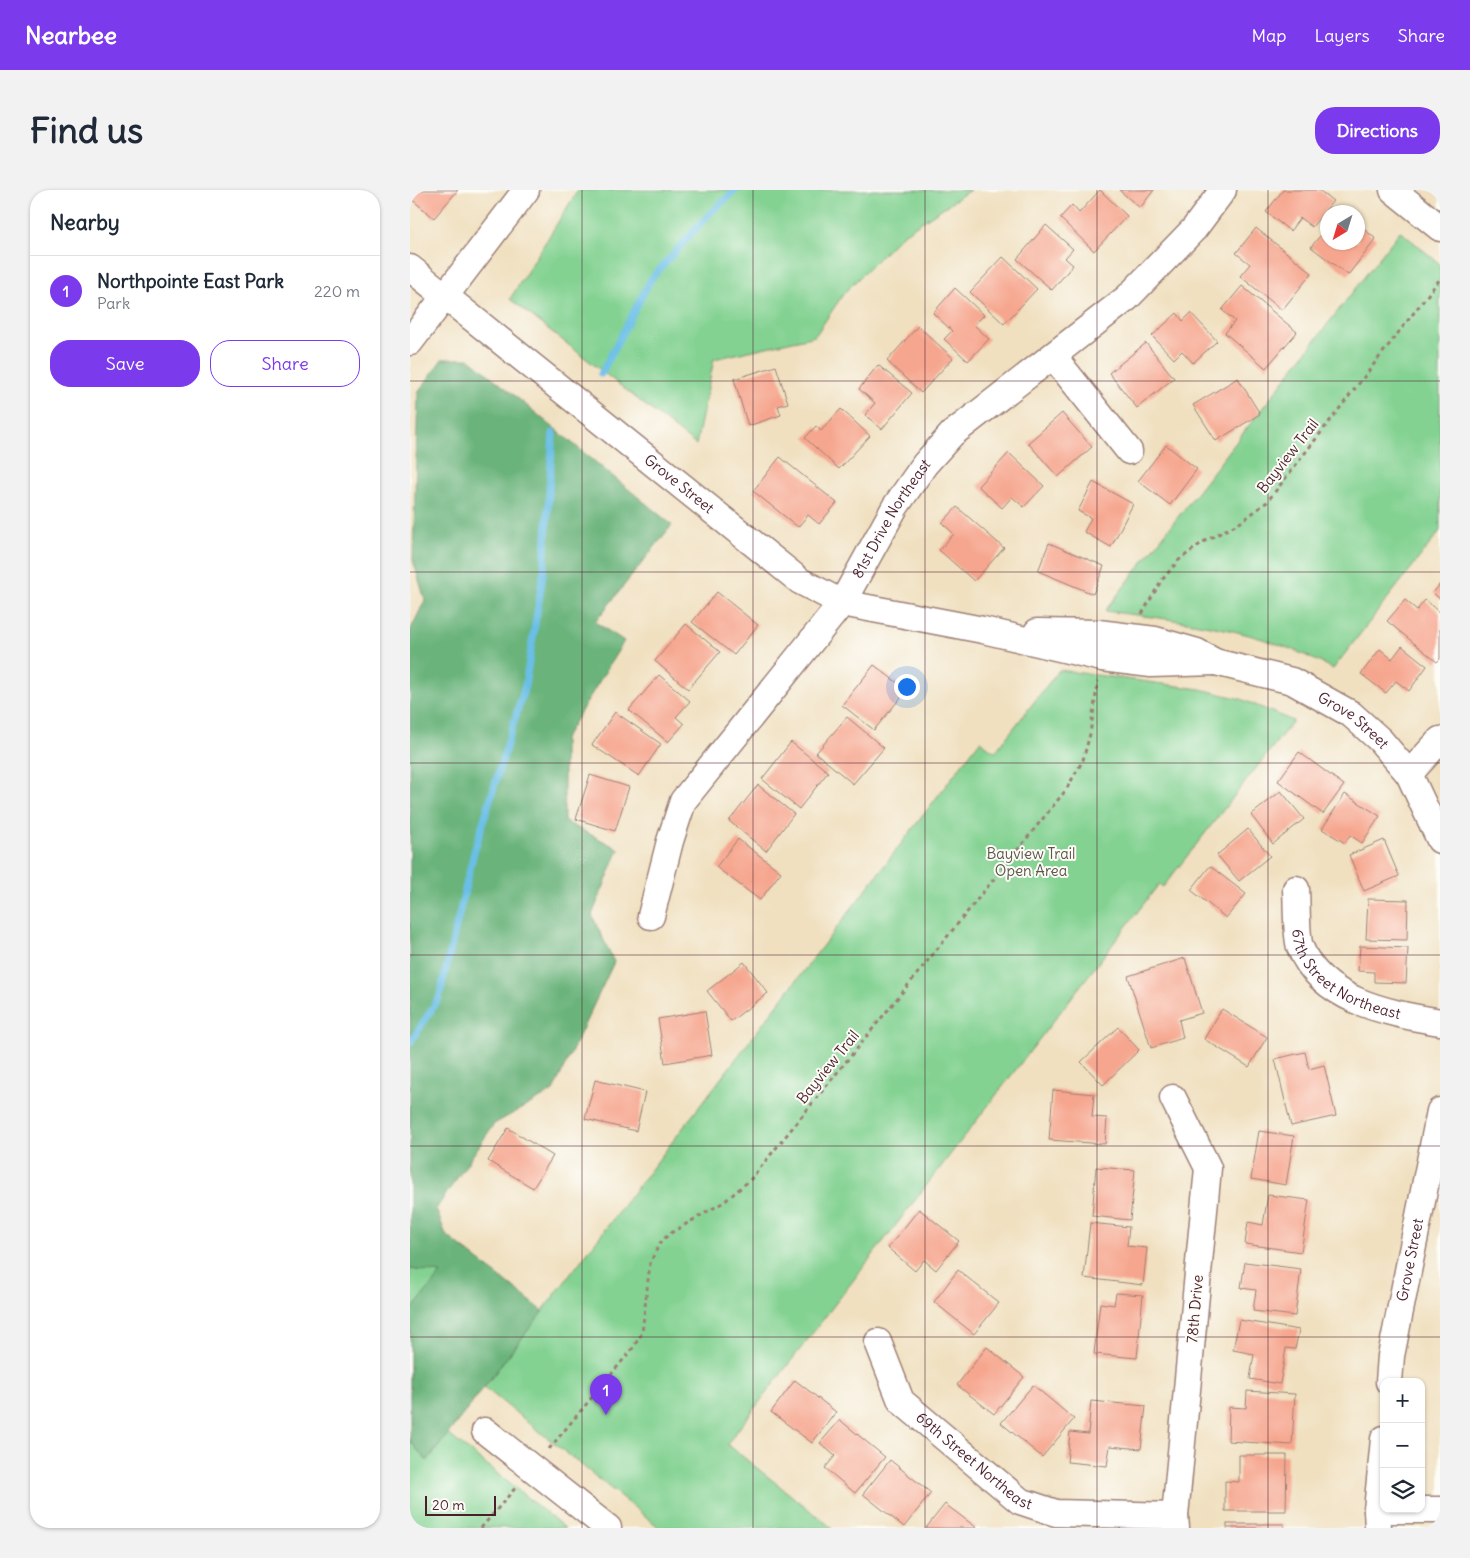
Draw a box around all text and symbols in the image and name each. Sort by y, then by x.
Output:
text: Nearbee [25,20,117,50]
text: Map [1251,24,1286,47]
text: Layers [1314,24,1370,47]
text: Share [1398,24,1445,47]
button: Directions [1315,107,1440,154]
text: Find us [30,108,143,152]
north arrow [1320,205,1365,250]
text: Nearby [50,209,120,236]
text: Northpointe East Park [97,269,284,293]
text: 1 [63,281,69,301]
text: 220 m [314,281,360,301]
text: Park [97,293,130,313]
button: Save [50,340,200,387]
button: Share [210,340,360,387]
street label: Bayview Trail [1253,415,1322,497]
street label: Grove Street [641,450,718,517]
street label: 81st Drive Northeast [848,455,934,582]
your location [894,674,920,700]
street label: Grove Street [1315,687,1393,752]
park label: Bayview Trail Open Area [987,844,1075,880]
street label: 67th Street Northeast [1288,928,1403,1023]
street label: Bayview Trail [792,1026,863,1107]
street label: Grove Street [1392,1217,1427,1303]
street label: 78th Drive [1182,1274,1207,1344]
pin: 1 [590,1374,622,1415]
map controls [1380,1378,1425,1513]
button: + [1380,1378,1425,1423]
street label: 69th Street Northeast [912,1408,1034,1513]
button: − [1380,1423,1425,1468]
button: layers [1380,1468,1425,1513]
scale bar [425,1493,496,1516]
text: 20 m [432,1496,465,1514]

